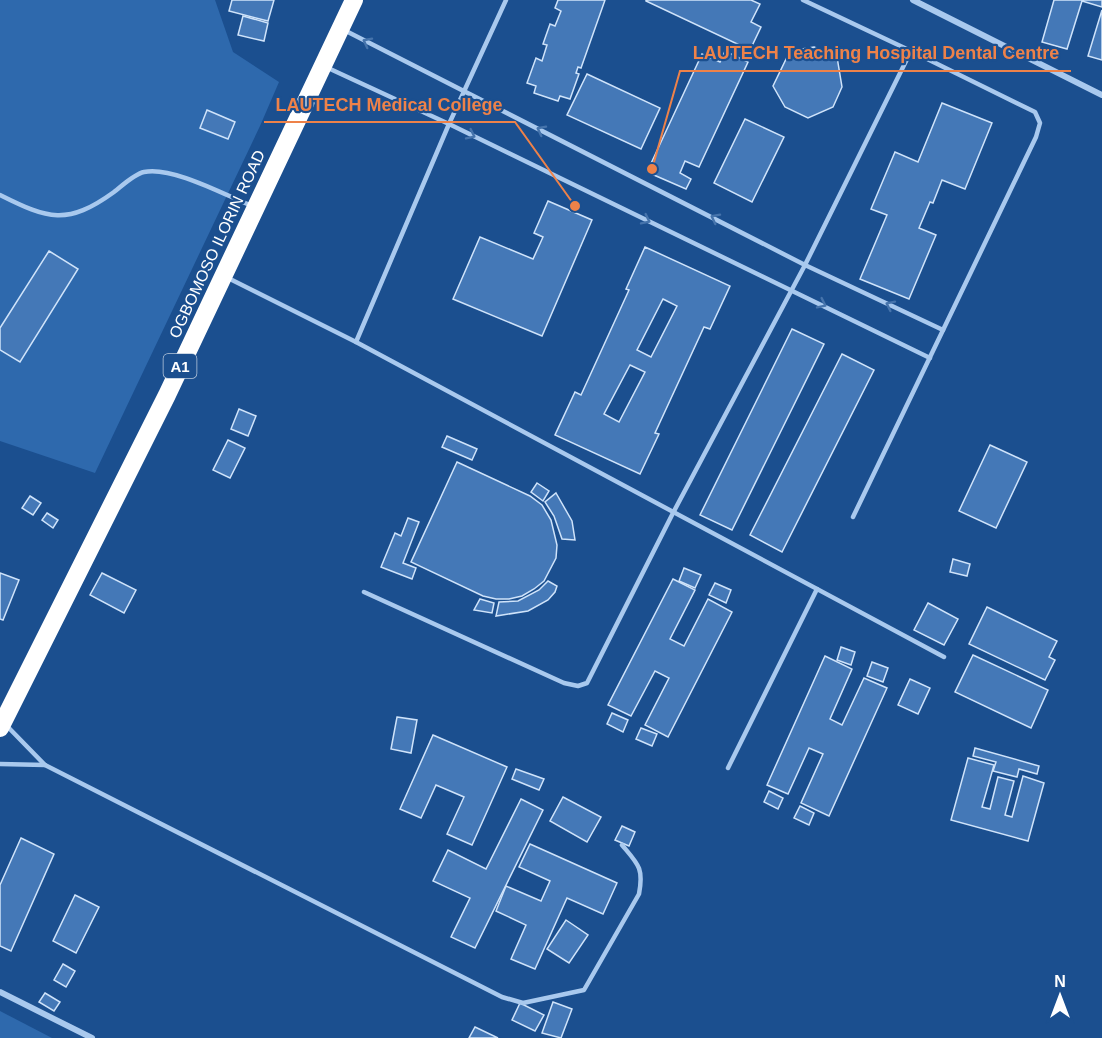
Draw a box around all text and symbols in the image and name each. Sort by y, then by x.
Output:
callout: LAUTECH Teaching Hospital Dental Centre [680,35,1071,71]
one-way arrow [363,38,374,49]
text: LAUTECH Teaching Hospital Dental Centre [693,43,1059,63]
callout: LAUTECH Medical College [264,86,515,122]
text: LAUTECH Medical College [275,95,503,115]
one-way arrow [537,126,548,137]
one-way arrow [464,127,475,139]
street label: OGBOMOSO ILORIN ROAD [166,147,268,341]
one-way arrow [640,212,651,224]
one-way arrow [710,214,721,226]
one-way arrow [815,297,826,309]
one-way arrow [885,300,896,312]
road number: A1 [164,354,196,378]
north arrow [1030,966,1090,1026]
text: N [1054,973,1066,990]

